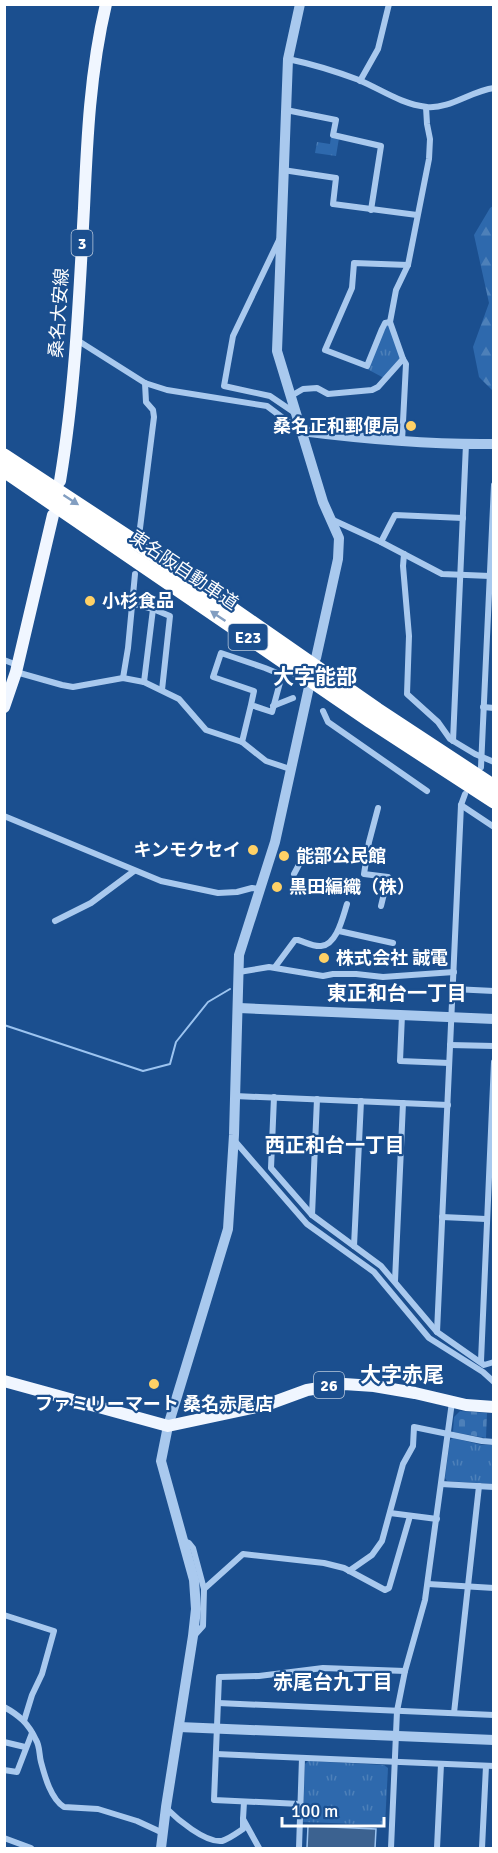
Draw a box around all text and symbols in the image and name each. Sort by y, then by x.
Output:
road number: 3 [72,230,92,256]
street label: 桑名大安線 [45,267,73,359]
place label: 桑名正和郵便局 [273,415,399,437]
marker: 桑名正和郵便局 [404,419,418,433]
one-way arrow [62,494,78,506]
street label: 東名阪自動車道 [126,526,242,614]
place label: 小杉食品 [102,590,174,612]
marker: 小杉食品 [83,594,97,608]
one-way arrow [210,611,226,622]
road number: E23 [228,624,268,650]
district label: 大字能部 [273,664,357,690]
place label: キンモクセイ [134,839,241,861]
marker: キンモクセイ [246,843,260,857]
place label: 能部公民館 [296,845,386,867]
marker: 能部公民館 [277,849,291,863]
place label: 黒田編織（株） [289,876,415,898]
marker: 黒田編織（株） [270,880,284,894]
place label: 株式会社 誠電 [336,947,448,969]
marker: 株式会社 誠電 [317,951,331,965]
district label: 東正和台一丁目 [327,981,467,1006]
district label: 西正和台一丁目 [265,1133,405,1158]
district label: 大字赤尾 [360,1362,444,1388]
road number: 26 [314,1372,344,1398]
marker: ファミリーマート 桑名赤尾店 [147,1377,161,1391]
place label: ファミリーマート 桑名赤尾店 [35,1393,273,1415]
district label: 赤尾台九丁目 [273,1670,393,1695]
scale bar [282,1790,384,1828]
text: 100 m [291,1800,338,1822]

